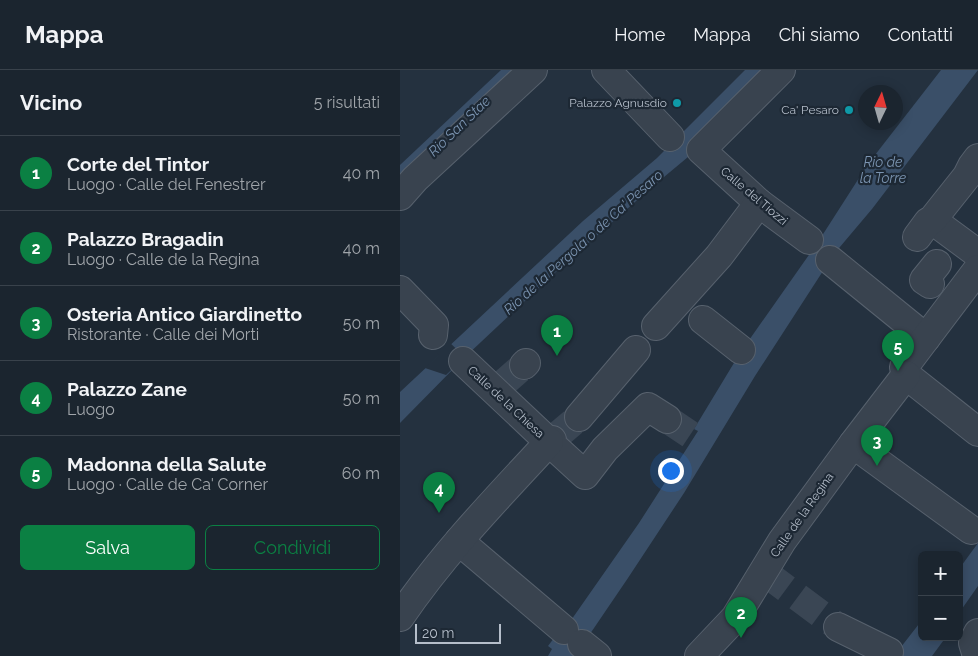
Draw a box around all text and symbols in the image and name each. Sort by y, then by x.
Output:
text: Mappa [25,20,104,49]
text: Home [614,24,665,45]
text: Mappa [693,24,751,45]
text: Chi siamo [779,24,860,45]
text: Contatti [888,24,953,45]
north arrow [858,85,903,130]
text: Vicino [20,90,82,115]
water label: Rio San Stae [425,92,493,159]
text: 5 risultati [314,93,380,112]
place label: Palazzo Agnusdio [569,96,667,110]
marker: Palazzo Agnusdio [671,97,683,109]
place label: Ca' Pesaro [781,103,839,117]
marker: Ca' Pesaro [843,104,855,116]
text: Corte del Tintor [67,153,209,175]
water label: Rio de la Torre [860,154,907,186]
text: 1 [32,164,40,183]
text: 40 m [343,164,380,183]
street label: Calle del Tiozzi [718,164,790,228]
water label: Rio de la Pergola o de Ca' Pesaro [500,166,666,318]
text: Luogo · Calle del Fenestrer [67,175,266,194]
text: Palazzo Bragadin [67,228,224,250]
text: 2 [31,239,41,258]
text: 40 m [343,239,380,258]
text: Luogo · Calle de la Regina [67,250,259,269]
text: Osteria Antico Giardinetto [67,303,302,325]
text: 3 [32,314,40,333]
text: 50 m [343,314,380,333]
pin: 1 [541,315,573,356]
text: Ristorante · Calle dei Morti [67,325,259,344]
pin: 5 [882,330,914,371]
street label: Calle de la Chiesa [465,363,547,441]
text: Palazzo Zane [67,378,187,400]
text: 4 [31,389,41,408]
text: 50 m [343,389,380,408]
text: Luogo [67,400,115,419]
pin: 3 [861,425,893,466]
text: Madonna della Salute [67,453,266,475]
your location [658,458,684,484]
text: 5 [32,464,40,483]
text: 60 m [342,464,380,483]
street label: Calle de la Regina [768,470,836,560]
pin: 4 [423,472,455,513]
text: Luogo · Calle de Ca' Corner [67,475,268,494]
button: Salva [20,525,195,570]
button: Condividi [205,525,380,570]
map controls [918,551,963,641]
button: + [918,551,963,596]
button: − [918,596,963,641]
pin: 2 [725,597,757,638]
scale bar [415,621,501,644]
text: 20 m [422,625,454,641]

